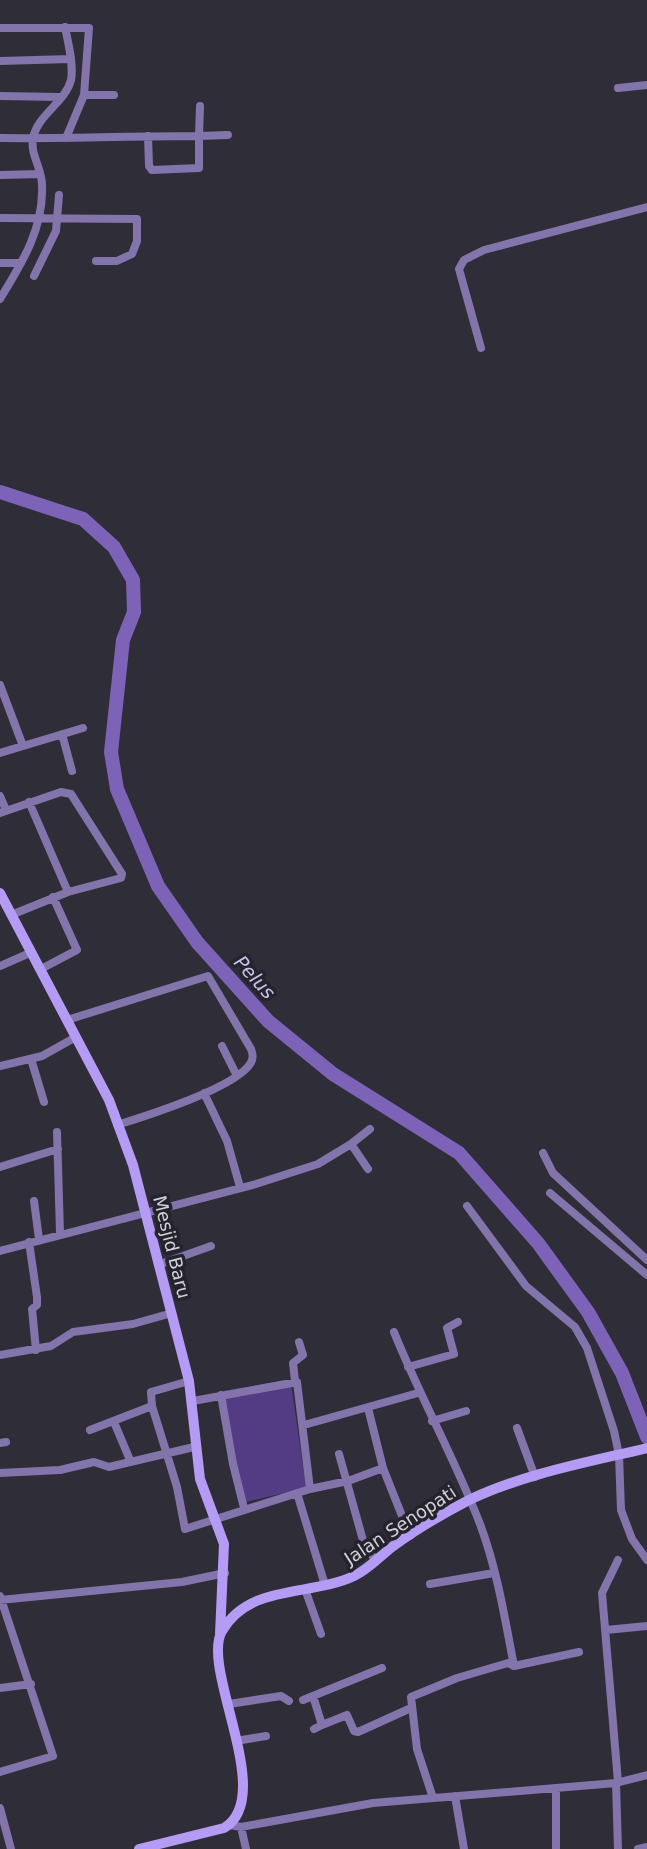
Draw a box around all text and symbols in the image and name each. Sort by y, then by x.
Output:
water label: Pelus [230,951,280,1003]
street label: Mesjid Baru [149,1193,195,1301]
street label: Jalan Senopati [339,1481,460,1569]

